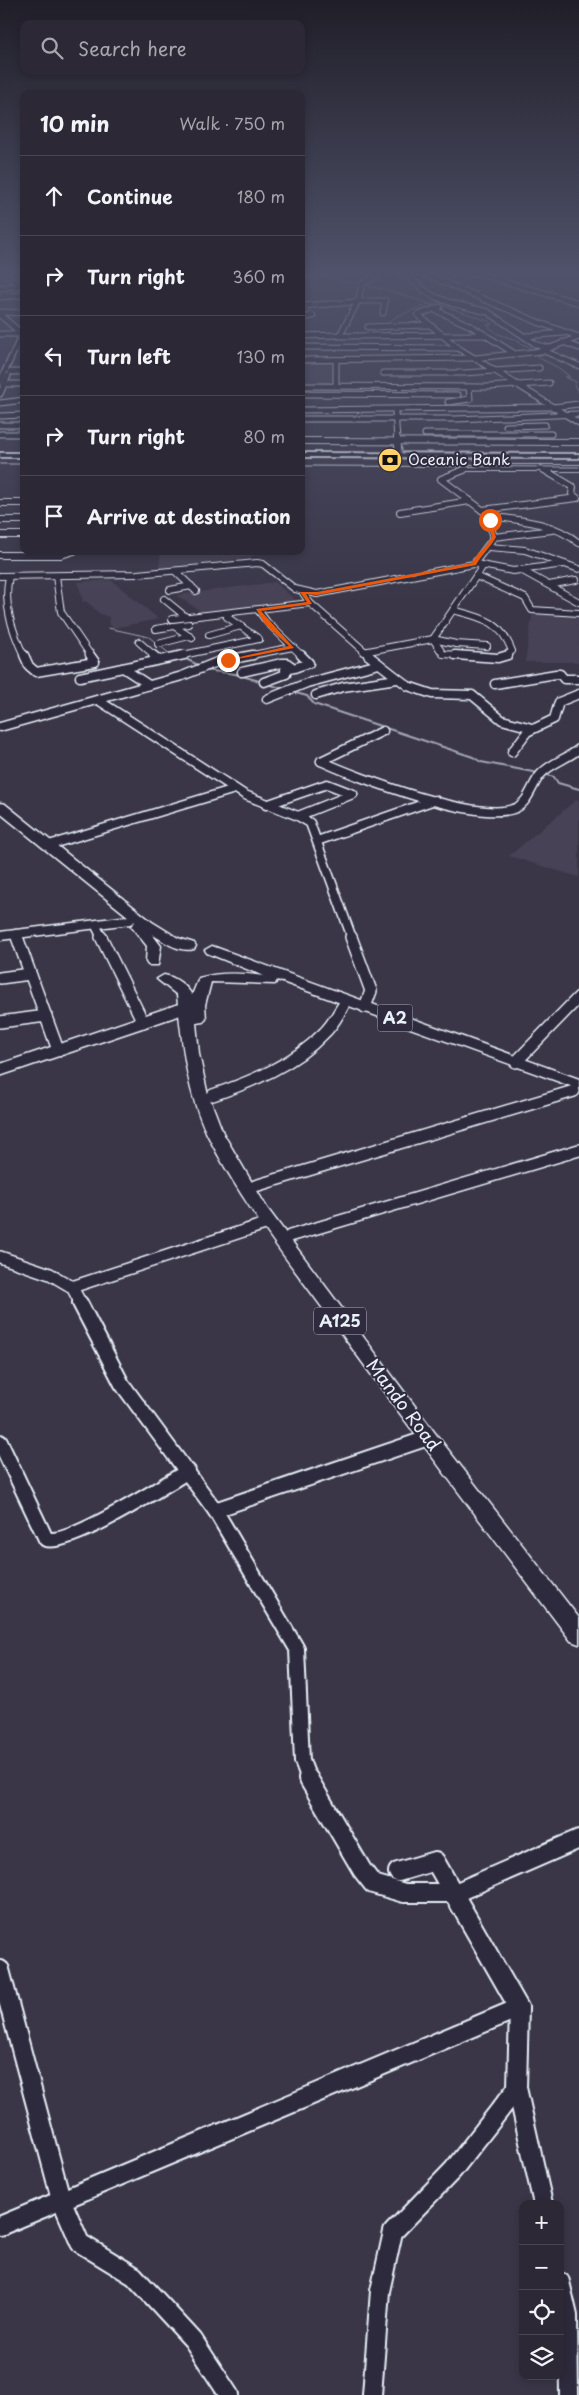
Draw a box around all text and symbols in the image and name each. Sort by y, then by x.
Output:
search box [20,20,305,75]
icon: search [38,34,66,62]
text: Search here [78,34,187,62]
text: 10 min [40,107,110,139]
text: Walk · 750 m [180,111,285,135]
icon: ahead [40,182,68,210]
text: Continue [87,182,173,210]
text: 180 m [237,184,285,208]
icon: right [40,262,68,290]
text: Turn right [87,262,185,290]
text: 360 m [233,264,285,288]
icon: left [40,342,68,370]
text: Turn left [87,342,171,370]
text: 130 m [237,344,285,368]
icon: right [40,422,68,450]
text: Turn right [87,422,185,450]
text: 80 m [243,424,285,448]
bank icon: Oceanic Bank [377,447,403,473]
place label: Oceanic Bank [408,447,510,470]
icon: arrive [40,502,68,530]
text: Arrive at destination [87,502,291,530]
route start [479,509,502,532]
route end [217,649,240,672]
road number: A2 [378,1004,412,1032]
road number: A125 [314,1308,366,1334]
street label: Mando Road [360,1352,448,1456]
map controls [519,2200,564,2380]
button: + [519,2200,564,2245]
button: − [519,2245,564,2290]
button: locate [519,2290,564,2335]
button: layers [519,2335,564,2380]

